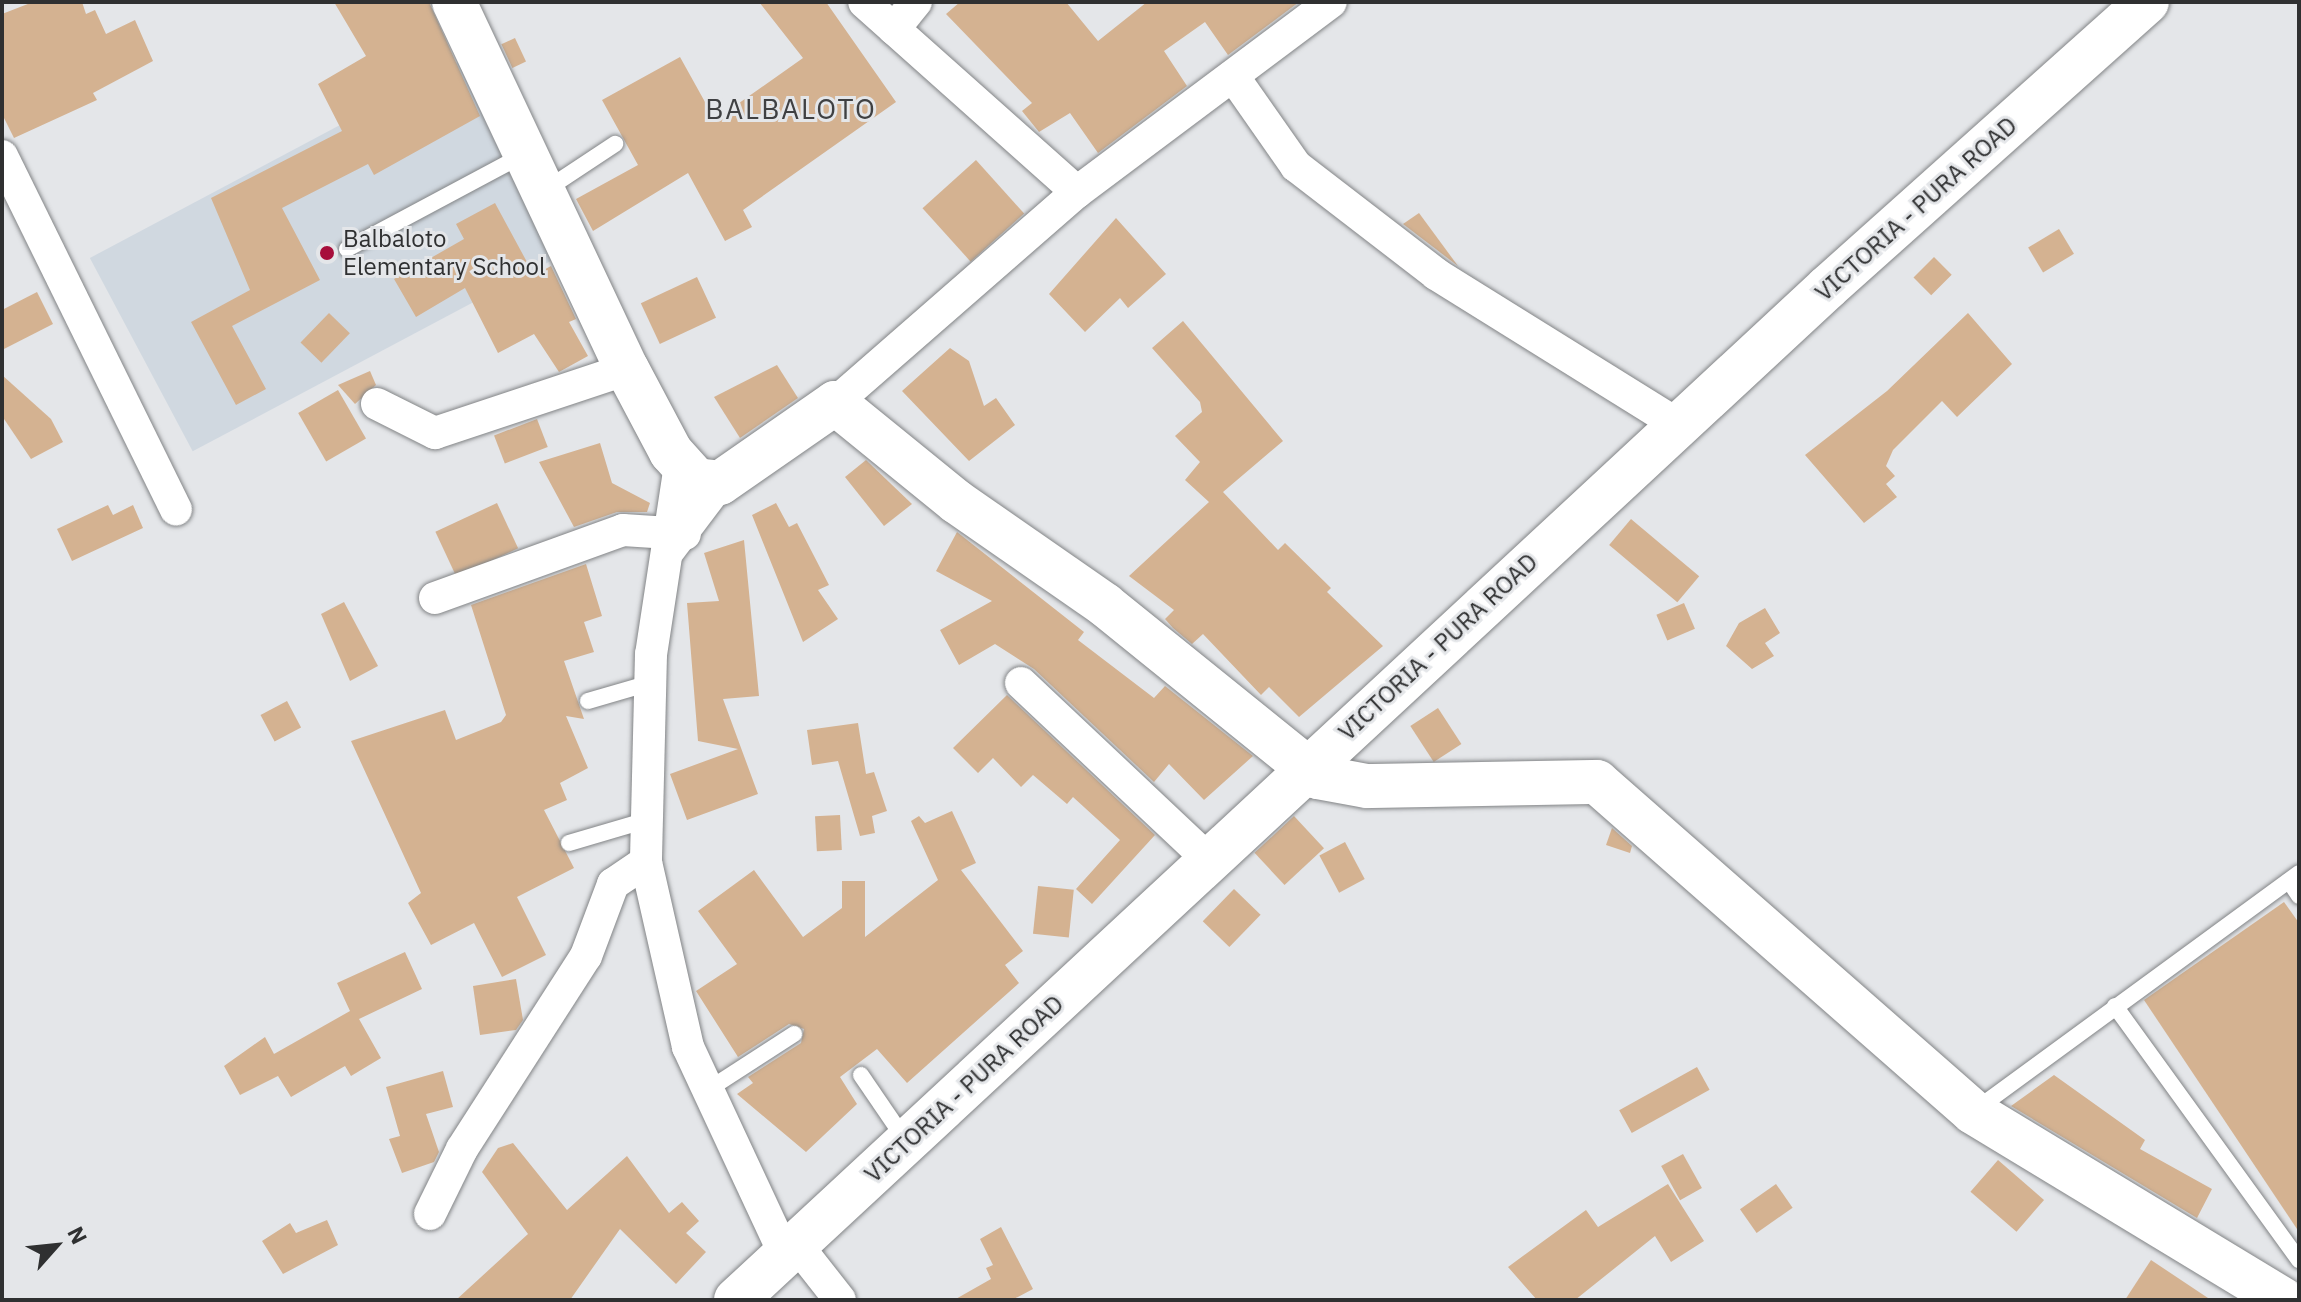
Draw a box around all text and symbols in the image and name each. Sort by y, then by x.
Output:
district label: BALBALOTO [705,92,877,126]
street label: VICTORIA - PURA ROAD [1809,111,2023,307]
place label: Balbaloto Elementary School [343,225,545,281]
marker: Balbaloto Elementary School [318,244,336,262]
street label: VICTORIA - PURA ROAD [1333,547,1543,747]
street label: VICTORIA - PURA ROAD [859,989,1069,1189]
north arrow [16,1206,96,1286]
text: N [61,1221,94,1249]

